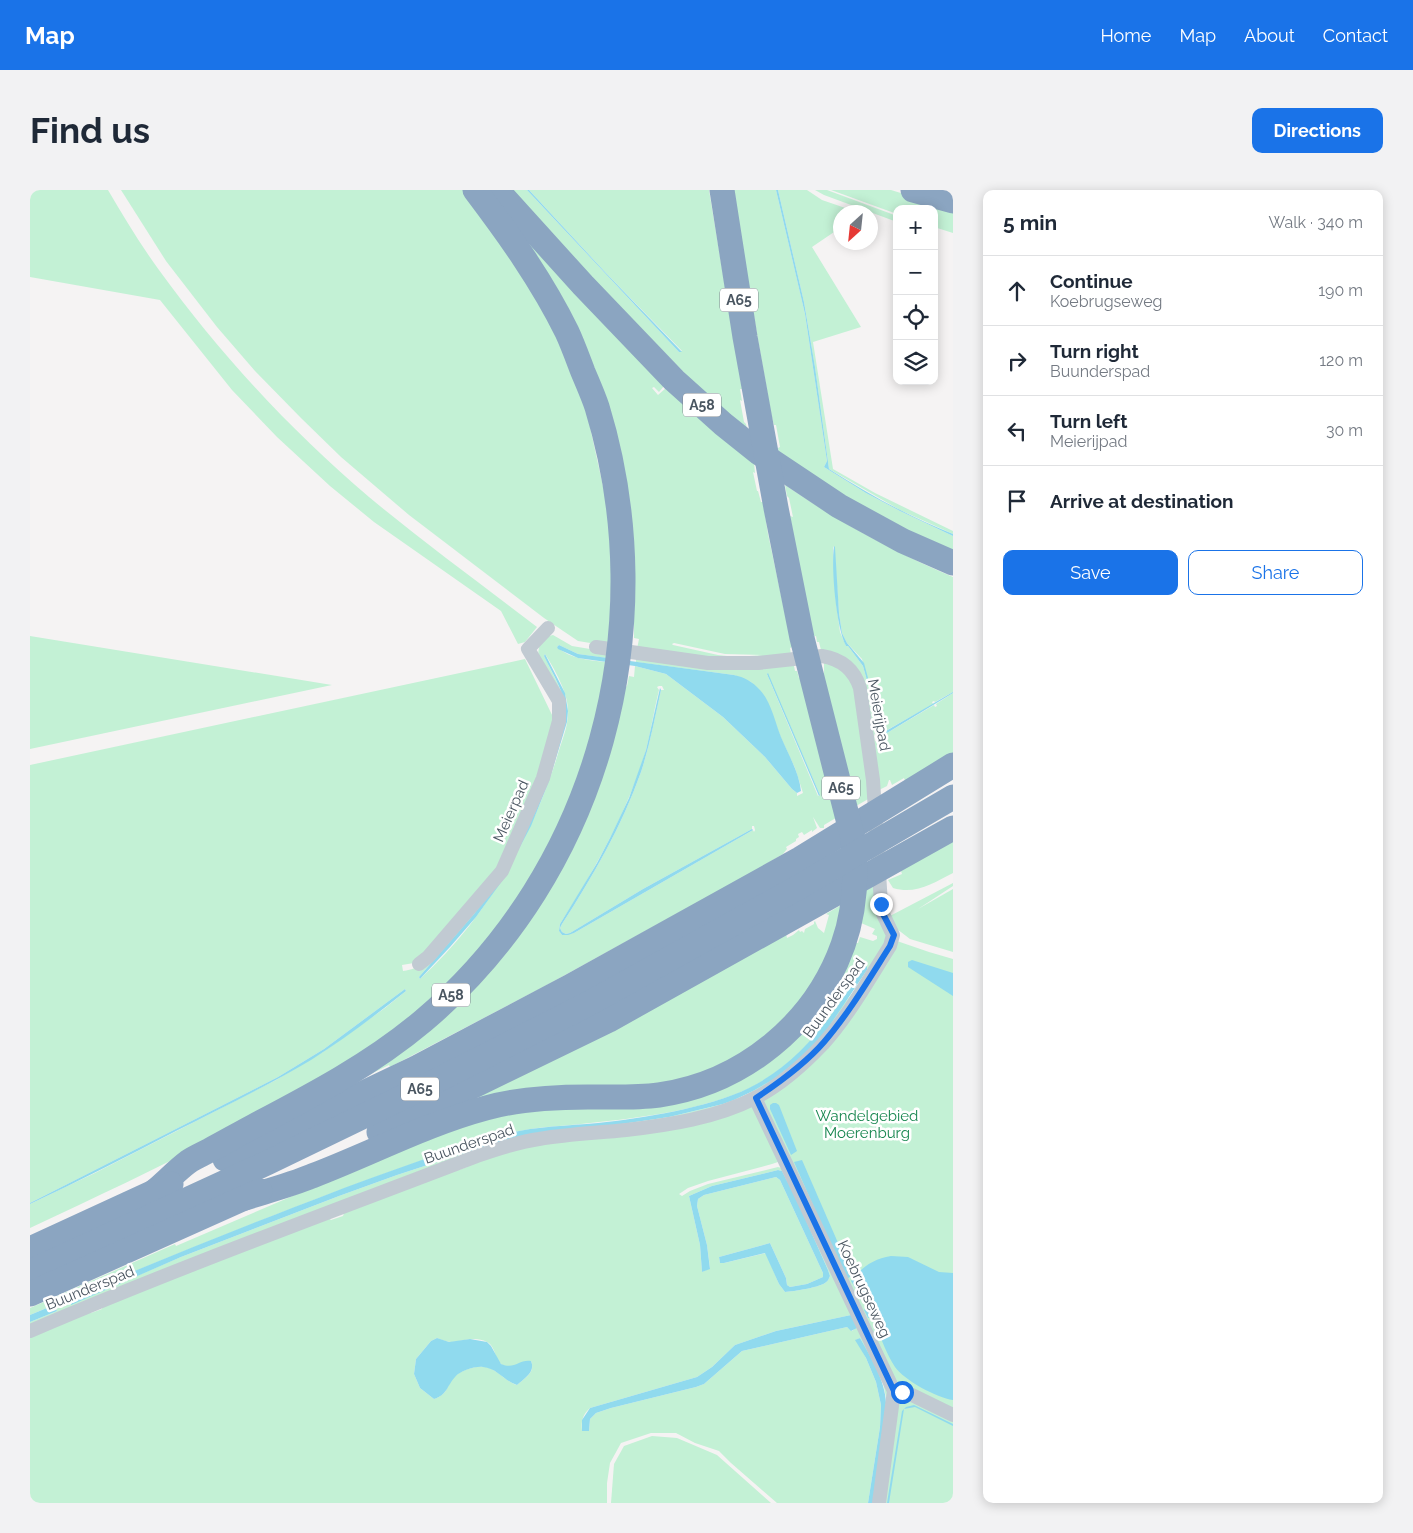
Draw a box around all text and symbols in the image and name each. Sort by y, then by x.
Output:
text: Map [25,21,75,50]
text: Home [1100,25,1151,46]
text: Map [1179,25,1216,46]
text: About [1244,25,1295,46]
text: Contact [1323,25,1388,46]
button: Directions [1252,108,1383,153]
text: Find us [30,110,150,151]
north arrow [833,205,878,250]
map controls [893,205,938,385]
button: + [893,205,938,250]
text: 5 min [1003,210,1057,235]
text: Walk · 340 m [1269,213,1363,232]
button: − [893,250,938,295]
text: Continue [1050,270,1133,292]
icon: ahead [1003,277,1031,305]
text: 190 m [1318,281,1363,300]
road number: A65 [720,288,758,312]
text: Koebrugseweg [1050,292,1162,311]
button: locate [893,295,938,340]
button: layers [893,340,938,385]
text: Turn right [1050,340,1139,362]
icon: right [1003,347,1031,375]
text: 120 m [1319,351,1363,370]
text: Buunderspad [1050,362,1150,381]
road number: A58 [683,394,721,416]
text: Turn left [1050,410,1127,432]
icon: left [1003,417,1031,445]
text: 30 m [1326,421,1363,440]
text: Meierijpad [1050,432,1127,451]
icon: arrive [1003,487,1031,515]
text: Arrive at destination [1050,490,1234,512]
button: Save [1003,550,1178,595]
button: Share [1188,550,1363,595]
street label: Meierijpad [864,678,894,752]
road number: A65 [822,776,860,800]
street label: Meierpad [489,777,533,845]
route end [870,893,893,916]
street label: Buunderspad [799,955,869,1041]
road number: A58 [432,984,470,1006]
road number: A65 [401,1078,439,1101]
park label: Wandelgebied Moerenburg [816,1107,918,1142]
street label: Buunderspad [422,1120,516,1168]
street label: Koebrugseweg [834,1237,894,1341]
street label: Buunderspad [43,1262,137,1314]
route start [891,1381,914,1404]

